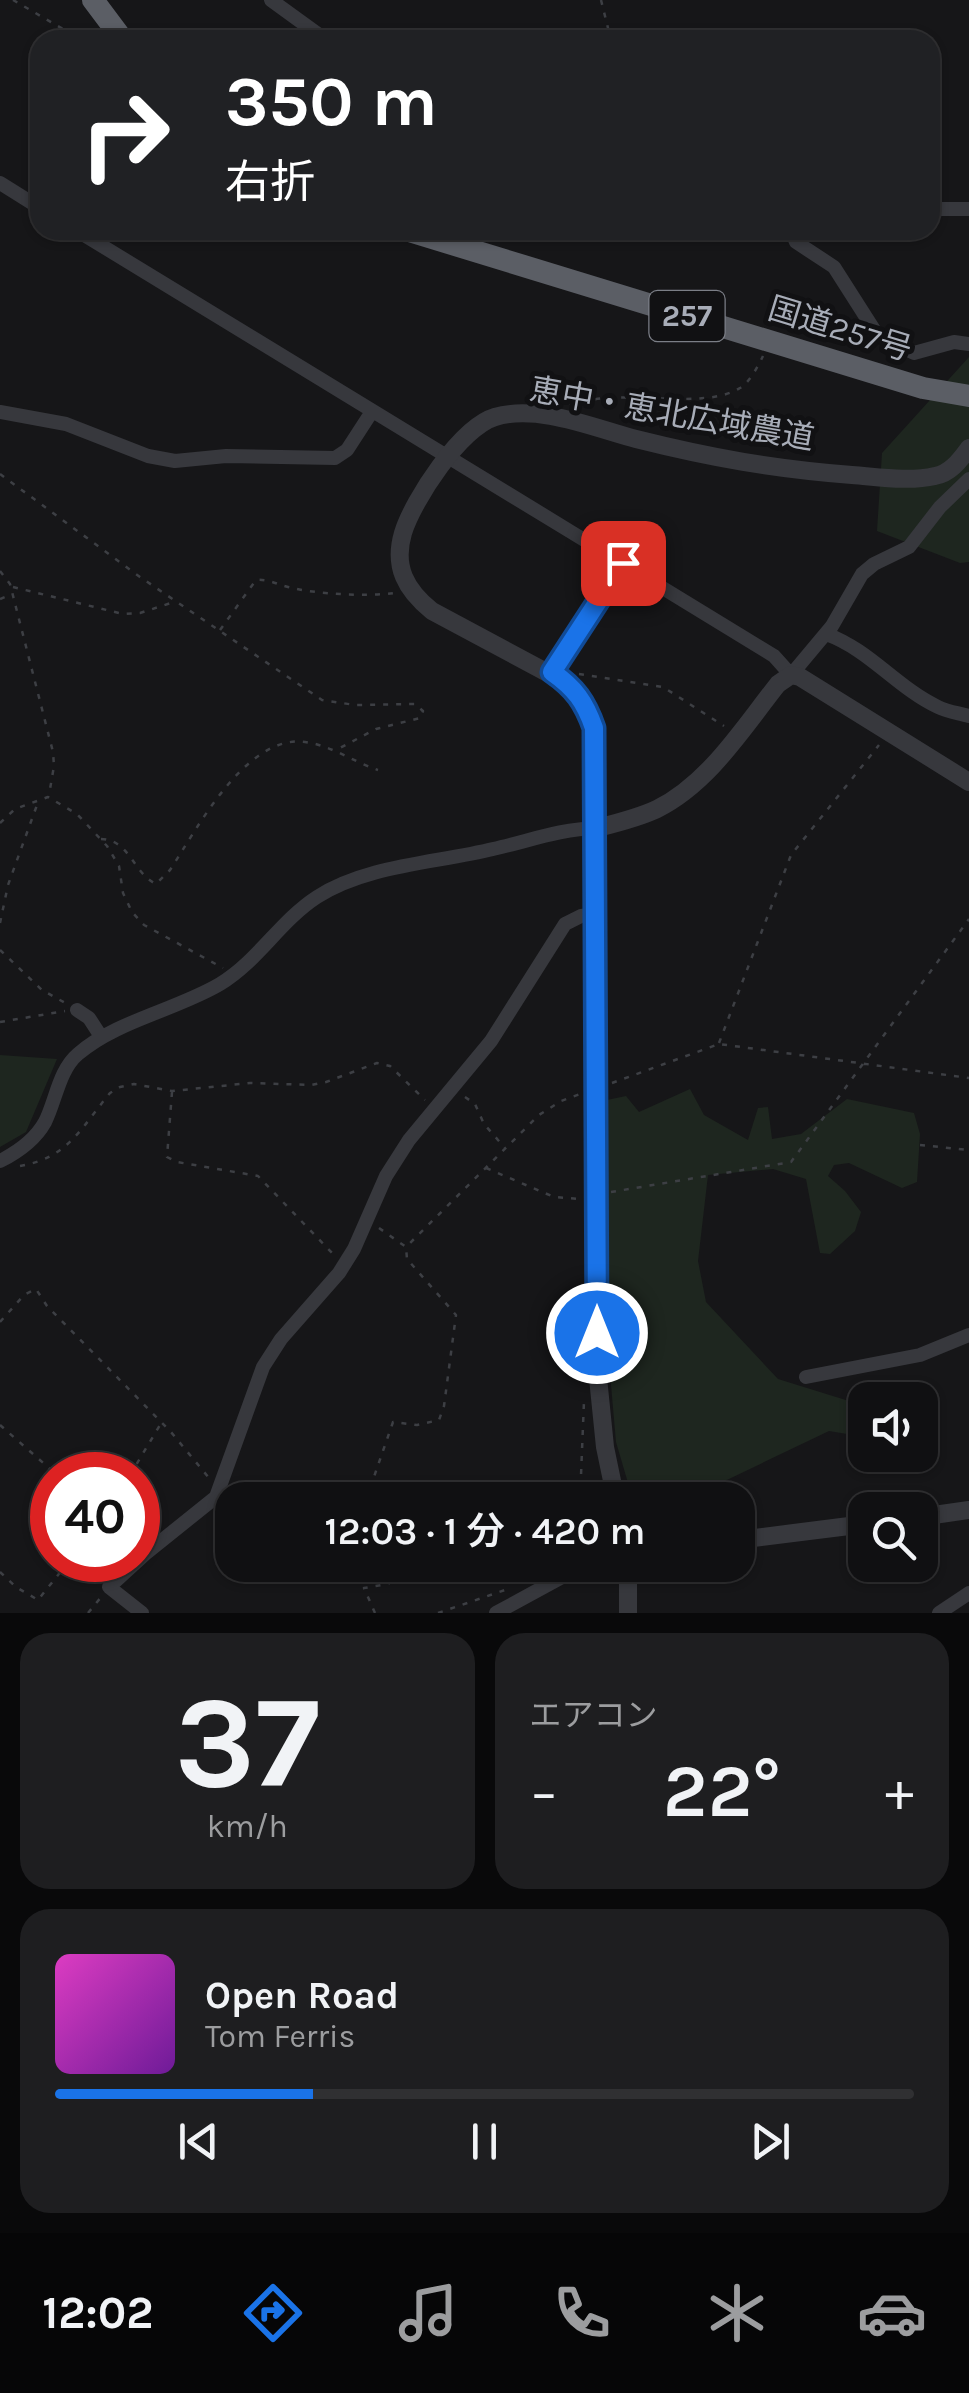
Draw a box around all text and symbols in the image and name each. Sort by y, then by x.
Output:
text: 350 m [225,61,438,143]
icon: right [60,70,190,200]
text: 右折 [225,156,315,208]
street label: 国道257号 [764,290,916,368]
road number: 257 [650,291,724,341]
street label: 恵中・恵北広域農道 [527,371,817,457]
pin [581,521,666,606]
icon: arrive [596,536,651,591]
position arrow [545,1281,649,1385]
map controls [848,1382,938,1582]
button: sound [848,1382,938,1472]
speed limit sign: 40 [30,1452,160,1582]
button: search [848,1492,938,1582]
text: 12:03 · 1 分 · 420 m [325,1509,645,1554]
text: 37 [174,1667,320,1819]
text: エアコン [530,1697,658,1734]
text: 22° [663,1747,781,1835]
text: − [530,1760,558,1824]
text: + [885,1760,914,1824]
text: km/h [207,1808,288,1845]
text: Open Road [205,1973,399,2018]
text: Tom Ferris [205,2018,355,2055]
icon: previous [171,2114,226,2169]
icon: pause [457,2114,512,2169]
icon: next [743,2114,798,2169]
icon: directions [238,2278,308,2348]
icon: music [393,2278,463,2348]
icon: phone [547,2278,617,2348]
icon: climate [702,2278,772,2348]
icon: car [857,2278,927,2348]
text: 12:02 [42,2287,153,2339]

